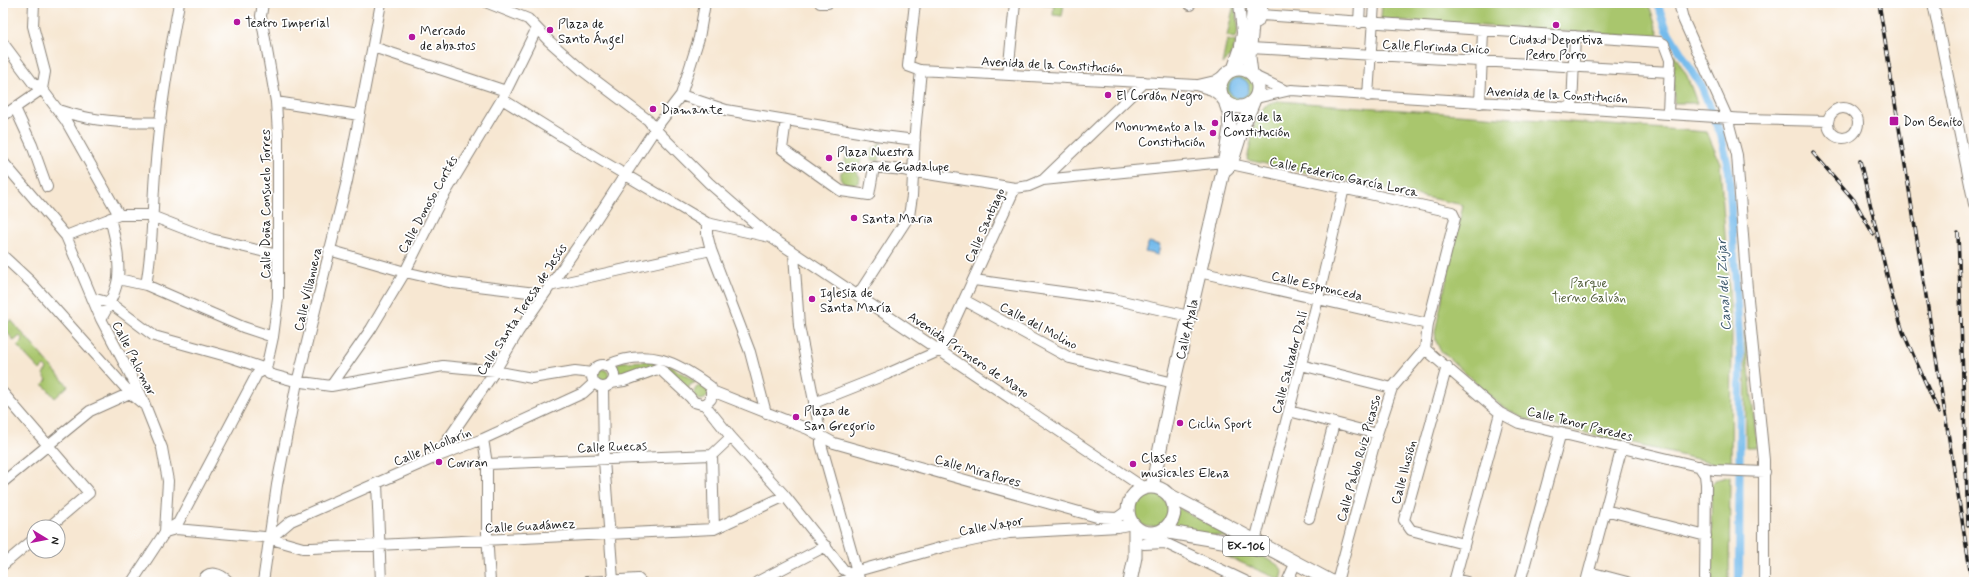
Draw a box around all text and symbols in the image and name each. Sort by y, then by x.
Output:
place label: Teatro Imperial [245,15,329,32]
place label: Plaza de Santo Ángel [558,16,624,50]
marker: Teatro Imperial [232,17,242,27]
marker: Ciudad Deportiva Pedro Porro [1551,20,1561,30]
place label: Mercado de abastos [420,23,476,55]
marker: Plaza de Santo Ángel [545,25,555,35]
marker: Mercado de abastos [407,32,417,42]
place label: Ciudad Deportiva Pedro Porro [1509,32,1603,64]
street label: Calle Florinda Chico [1382,36,1490,59]
street label: Avenida de la Constitución [981,53,1123,78]
street label: Avenida de la Constitución [1486,83,1628,108]
place label: El Cordón Negro [1116,88,1203,106]
marker: El Cordón Negro [1103,90,1113,100]
place label: Diamante [661,102,723,119]
marker: Diamante [648,104,658,114]
place label: Plaza de la Constitución [1223,109,1290,141]
place label: Don Benito [1903,114,1963,131]
marker: Don Benito [1888,115,1900,127]
marker: Plaza de la Constitución [1210,118,1220,128]
place label: Monumento a la Constitución [1115,119,1205,151]
marker: Monumento a la Constitución [1208,128,1218,138]
street label: Calle Doña Consuelo Torres [258,129,275,279]
place label: Plaza Nuestra Señora de Guadalupe [837,144,949,176]
street label: Calle Donoso Cortés [394,153,462,257]
marker: Plaza Nuestra Señora de Guadalupe [824,153,834,163]
street label: Calle Federico García Lorca [1268,153,1420,202]
street label: Calle Santiago [961,186,1009,266]
place label: Santa Maria [862,211,933,228]
marker: Santa Maria [849,213,859,223]
water label: Canal del Zújar [1712,236,1735,331]
street label: Calle Santa Teresa de Jesús [473,241,571,379]
street label: Calle Villanueva [291,245,326,333]
street label: Calle Espronceda [1270,268,1364,305]
park label: Parque Tierno Galván [1552,275,1626,307]
place label: Iglesia de Santa María [820,285,892,317]
marker: Iglesia de Santa María [807,294,817,304]
street label: Calle Ayala [1172,297,1203,361]
street label: Calle del Molino [996,299,1081,354]
street label: Avenida Primero de Mayo [904,308,1032,402]
street label: Calle Salvador Dalí [1269,309,1312,416]
street label: Calle Palomar [108,318,160,399]
street label: Calle Pablo Ruiz Picasso [1333,393,1386,524]
place label: Plaza de San Gregorio [804,403,875,437]
street label: Calle Tenor Paredes [1525,403,1635,446]
marker: Plaza de San Gregorio [791,412,801,422]
place label: Ciclin Sport [1188,416,1252,433]
marker: Ciclin Sport [1175,418,1185,428]
street label: Calle Alcollarín [391,424,474,471]
street label: Calle Ruecas [577,438,647,457]
street label: Calle Ilusión [1388,438,1421,506]
place label: Clases musicales Elena [1141,450,1230,482]
street label: Calle Miraflores [933,451,1023,492]
place label: Coviran [447,455,488,472]
marker: Coviran [434,457,444,467]
marker: Clases musicales Elena [1128,459,1138,469]
street label: Calle Vapor [958,512,1026,540]
street label: Calle Guadámez [484,516,576,537]
north arrow [26,519,66,559]
text: N [47,536,62,545]
road number: EX-106 [1223,536,1269,556]

